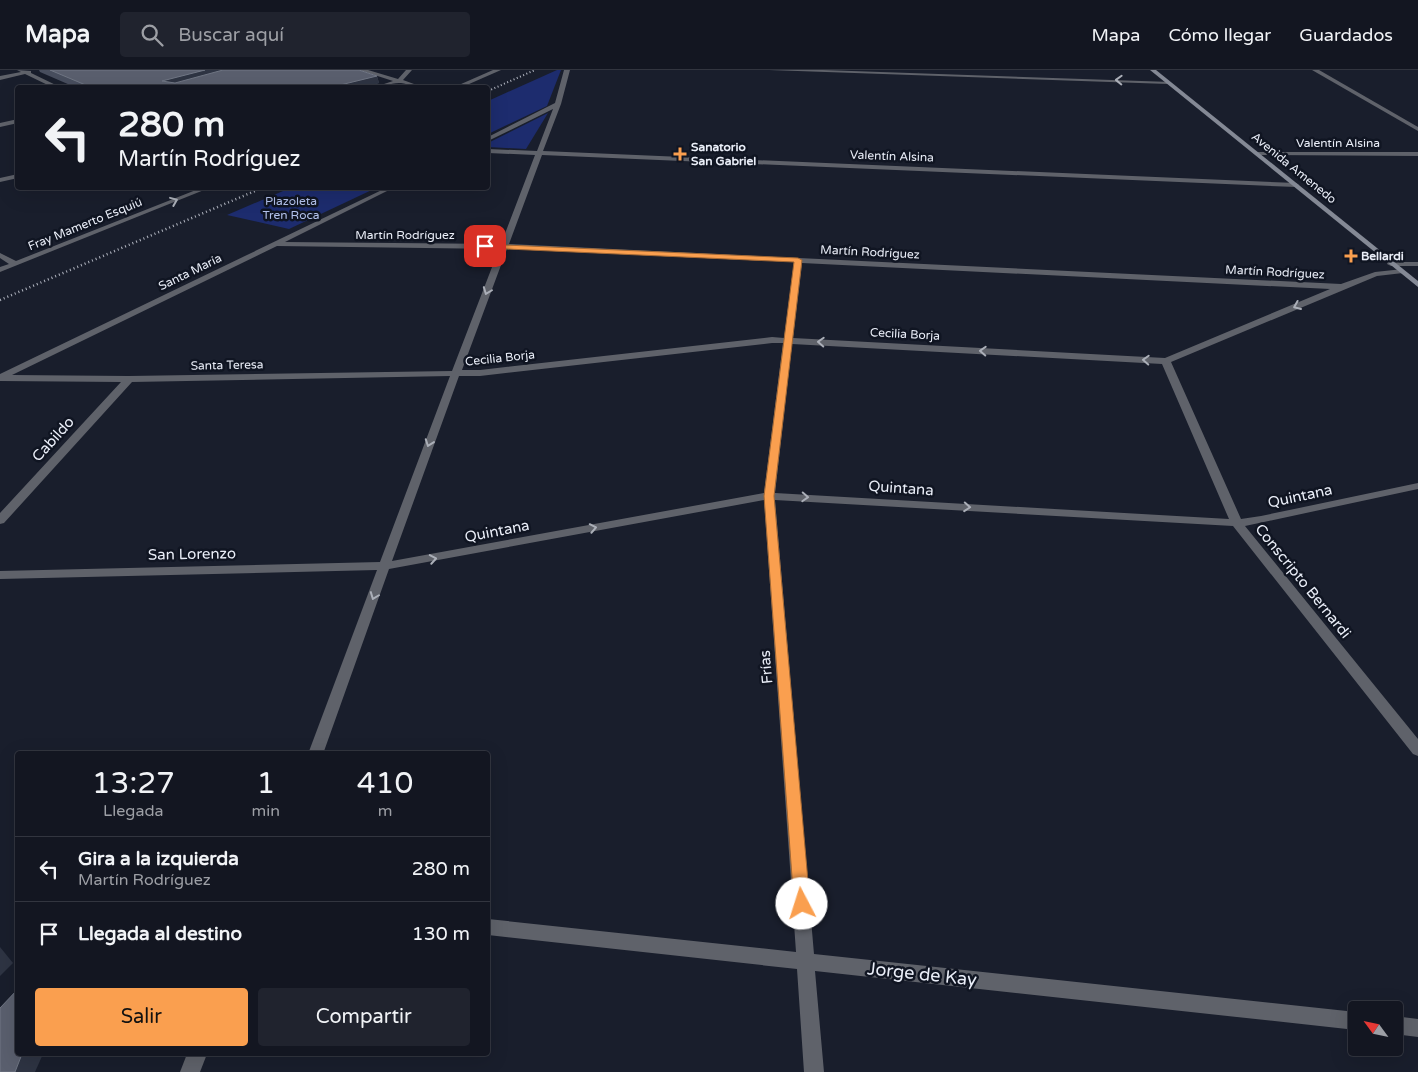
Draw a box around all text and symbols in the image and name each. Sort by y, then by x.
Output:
search box [120,12,470,57]
text: Mapa [25,20,90,49]
icon: search [138,21,166,49]
text: Buscar aquí [178,24,284,46]
text: Mapa [1091,24,1140,46]
text: Cómo llegar [1168,24,1271,46]
text: Guardados [1299,24,1393,46]
one-way arrow [1115,75,1123,86]
text: 280 m [118,104,225,146]
icon: left [35,105,100,170]
street label: Avenida Amenedo [1249,130,1339,206]
street label: Valentín Alsina [1296,136,1380,150]
place label: Sanatorio San Gabriel [691,140,756,168]
text: Martín Rodríguez [118,146,301,172]
marker: Sanatorio San Gabriel [673,147,687,161]
street label: Valentín Alsina [850,148,934,164]
park label: Plazoleta Tren Roca [262,194,320,222]
street label: Fray Mamerto Esquiú [26,195,144,253]
one-way arrow [169,196,178,207]
pin [464,225,506,267]
street label: Martín Rodríguez [355,228,455,242]
icon: arrive [471,232,499,260]
street label: Martín Rodríguez [820,242,920,262]
place label: Bellardi [1361,249,1404,263]
marker: Bellardi [1345,250,1357,262]
street label: Santa María [156,251,224,293]
street label: Martín Rodríguez [1225,262,1325,282]
one-way arrow [483,287,493,295]
one-way arrow [1293,299,1302,310]
street label: Cecilia Borja [870,325,940,343]
one-way arrow [817,337,825,348]
one-way arrow [979,345,987,356]
street label: Cecilia Borja [464,347,536,369]
one-way arrow [1141,354,1149,365]
street label: Santa Teresa [190,357,264,373]
street label: Cabildo [28,413,78,465]
one-way arrow [425,439,435,447]
street label: Quintana [868,477,934,499]
street label: Quintana [1266,480,1334,512]
one-way arrow [801,491,809,502]
one-way arrow [963,502,971,513]
street label: Quintana [463,516,531,546]
street label: Conscripto Bernardi [1251,520,1355,642]
one-way arrow [588,523,597,534]
street label: San Lorenzo [148,544,236,564]
one-way arrow [429,555,437,565]
one-way arrow [370,591,380,600]
street label: Frías [756,649,776,685]
text: 13:27 [92,765,175,802]
text: 1 [256,765,275,802]
text: 410 [357,765,413,802]
text: Llegada [103,801,164,821]
text: min [252,801,280,821]
text: m [378,801,392,821]
text: Gira a la izquierda [78,848,239,870]
icon: left [35,855,63,883]
text: 280 m [412,858,470,880]
text: Martín Rodríguez [78,870,211,890]
position arrow [775,877,827,929]
icon: arrive [35,920,63,948]
text: Llegada al destino [78,923,242,945]
text: 130 m [412,923,470,945]
street label: Jorge de Kay [866,957,978,991]
button: Salir [35,988,248,1046]
button: Compartir [258,988,470,1046]
north arrow [1348,1001,1402,1056]
map controls [1348,1001,1403,1056]

